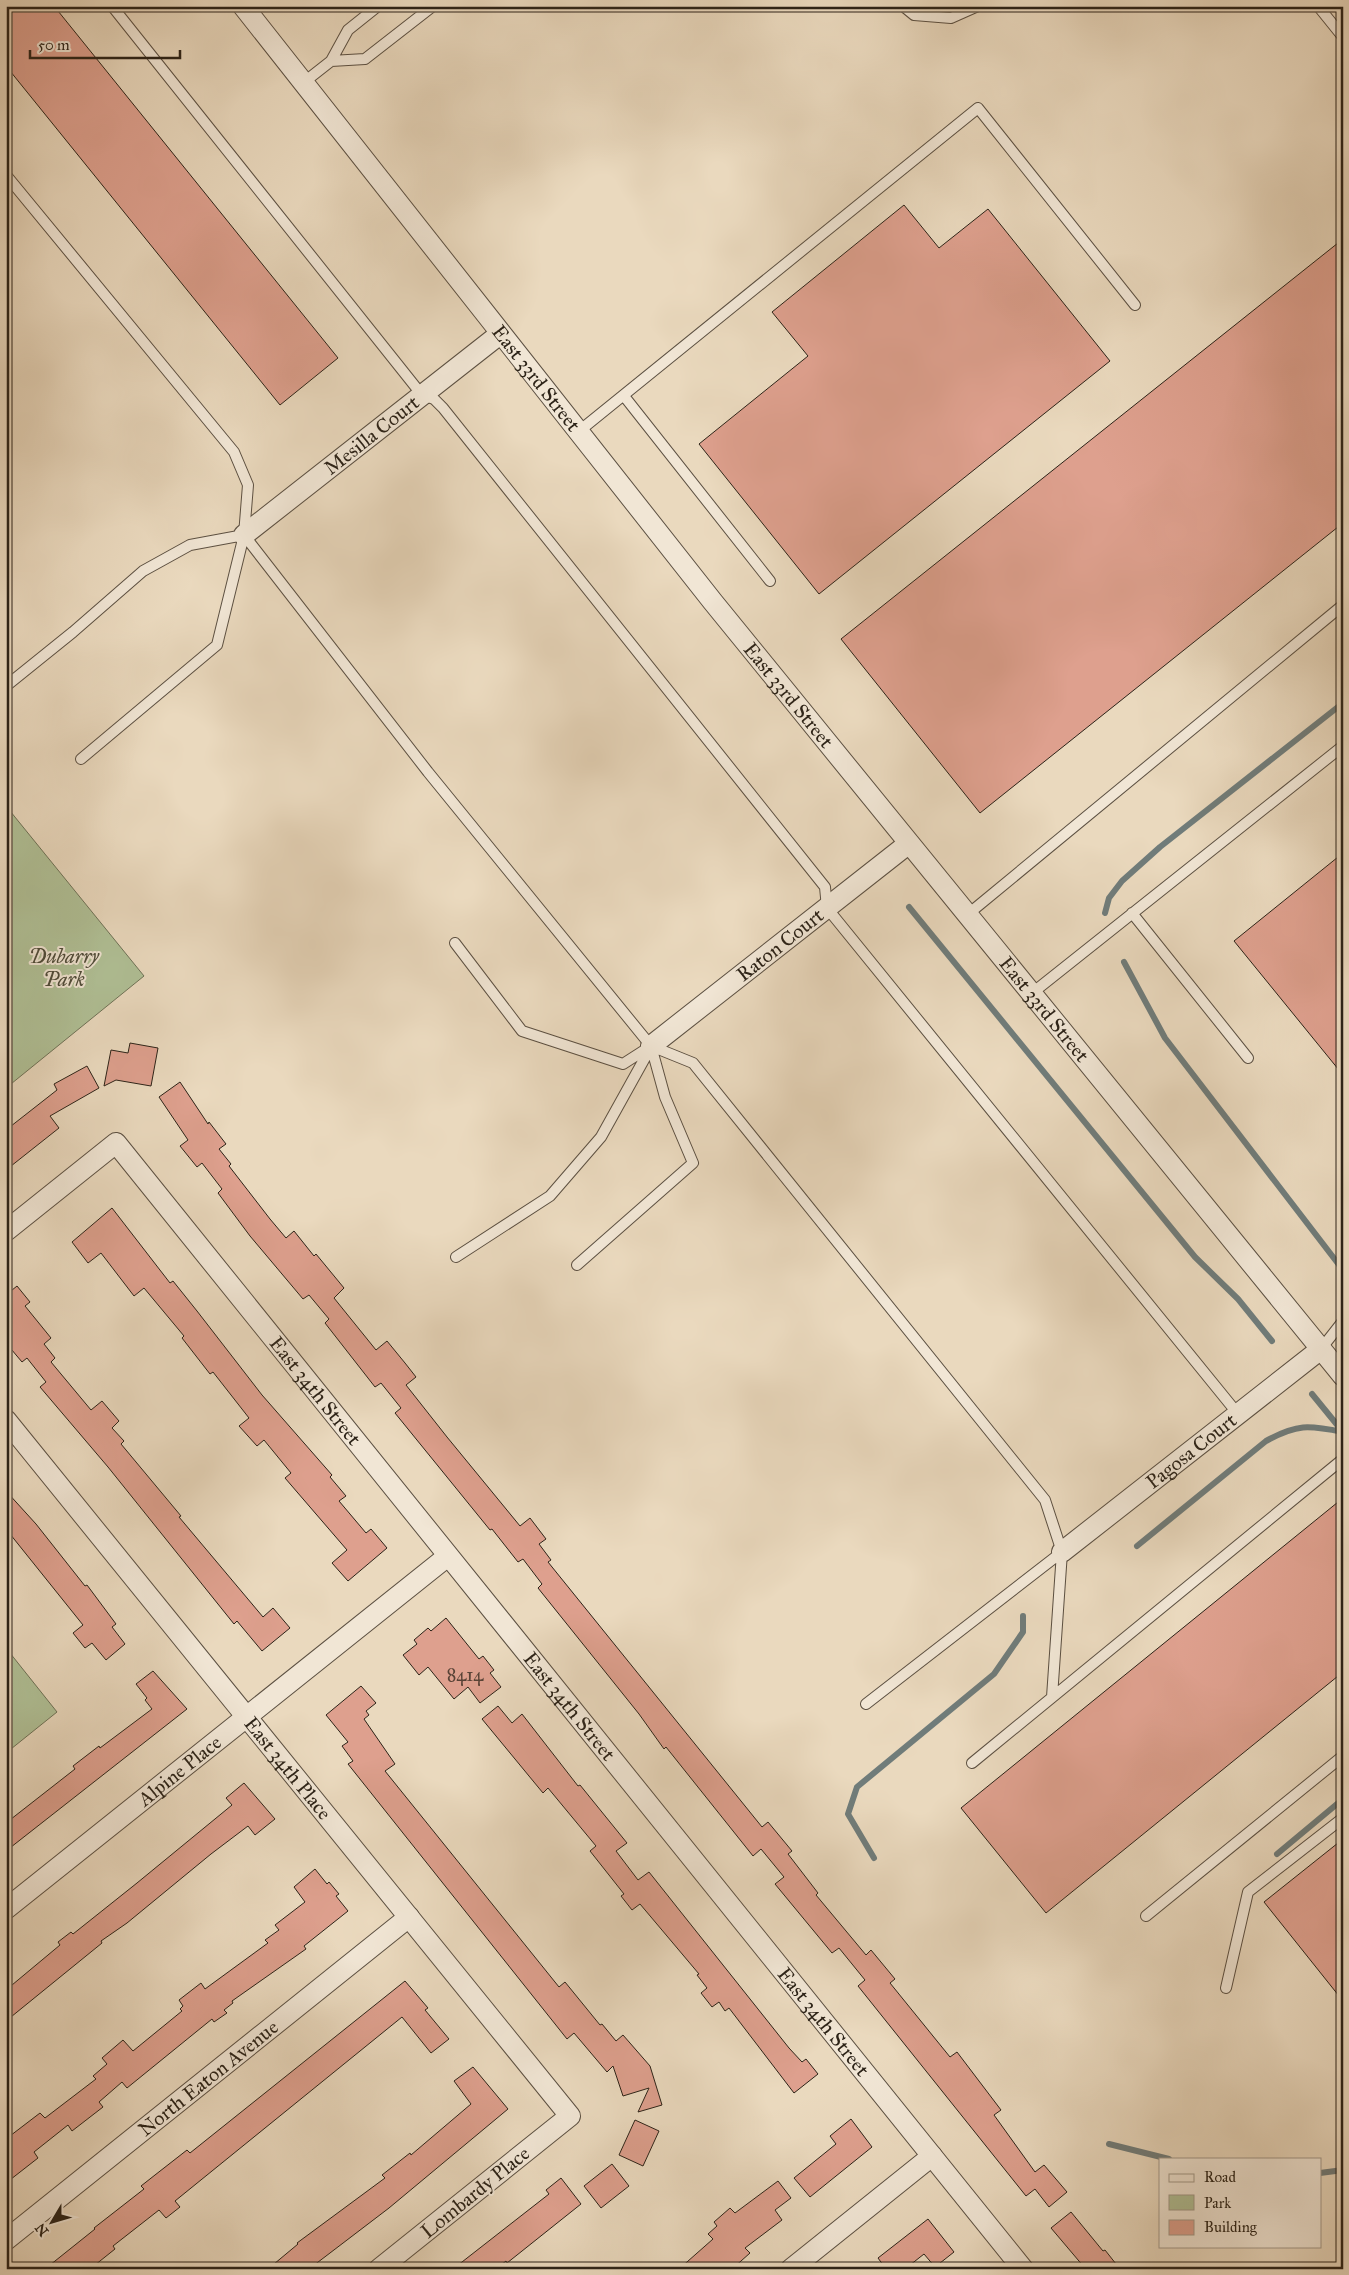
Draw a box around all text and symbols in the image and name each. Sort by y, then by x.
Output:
scale bar [30,28,180,60]
text: 50 m [38,36,70,54]
street label: East 33rd Street [487,320,586,436]
street label: Mesilla Court [319,390,424,480]
street label: East 33rd Street [739,637,839,753]
street label: Raton Court [732,903,828,986]
park label: Dubarry Park [29,944,101,991]
street label: East 33rd Street [994,952,1094,1067]
street label: East 34th Street [265,1331,367,1450]
street label: Pagosa Court [1141,1408,1241,1494]
street label: East 34th Street [519,1647,621,1765]
house number: 8414 [447,1664,484,1686]
street label: East 34th Place [239,1712,337,1824]
street label: Alpine Place [132,1730,226,1812]
street label: East 34th Street [773,1962,875,2081]
street label: North Eaton Avenue [133,2015,283,2141]
street label: Lombardy Place [416,2141,534,2243]
legend [1159,2158,1322,2248]
text: Road [1204,2168,1236,2186]
text: Park [1204,2194,1231,2212]
north arrow [28,2198,78,2248]
text: Building [1204,2218,1258,2236]
text: N [32,2220,53,2240]

